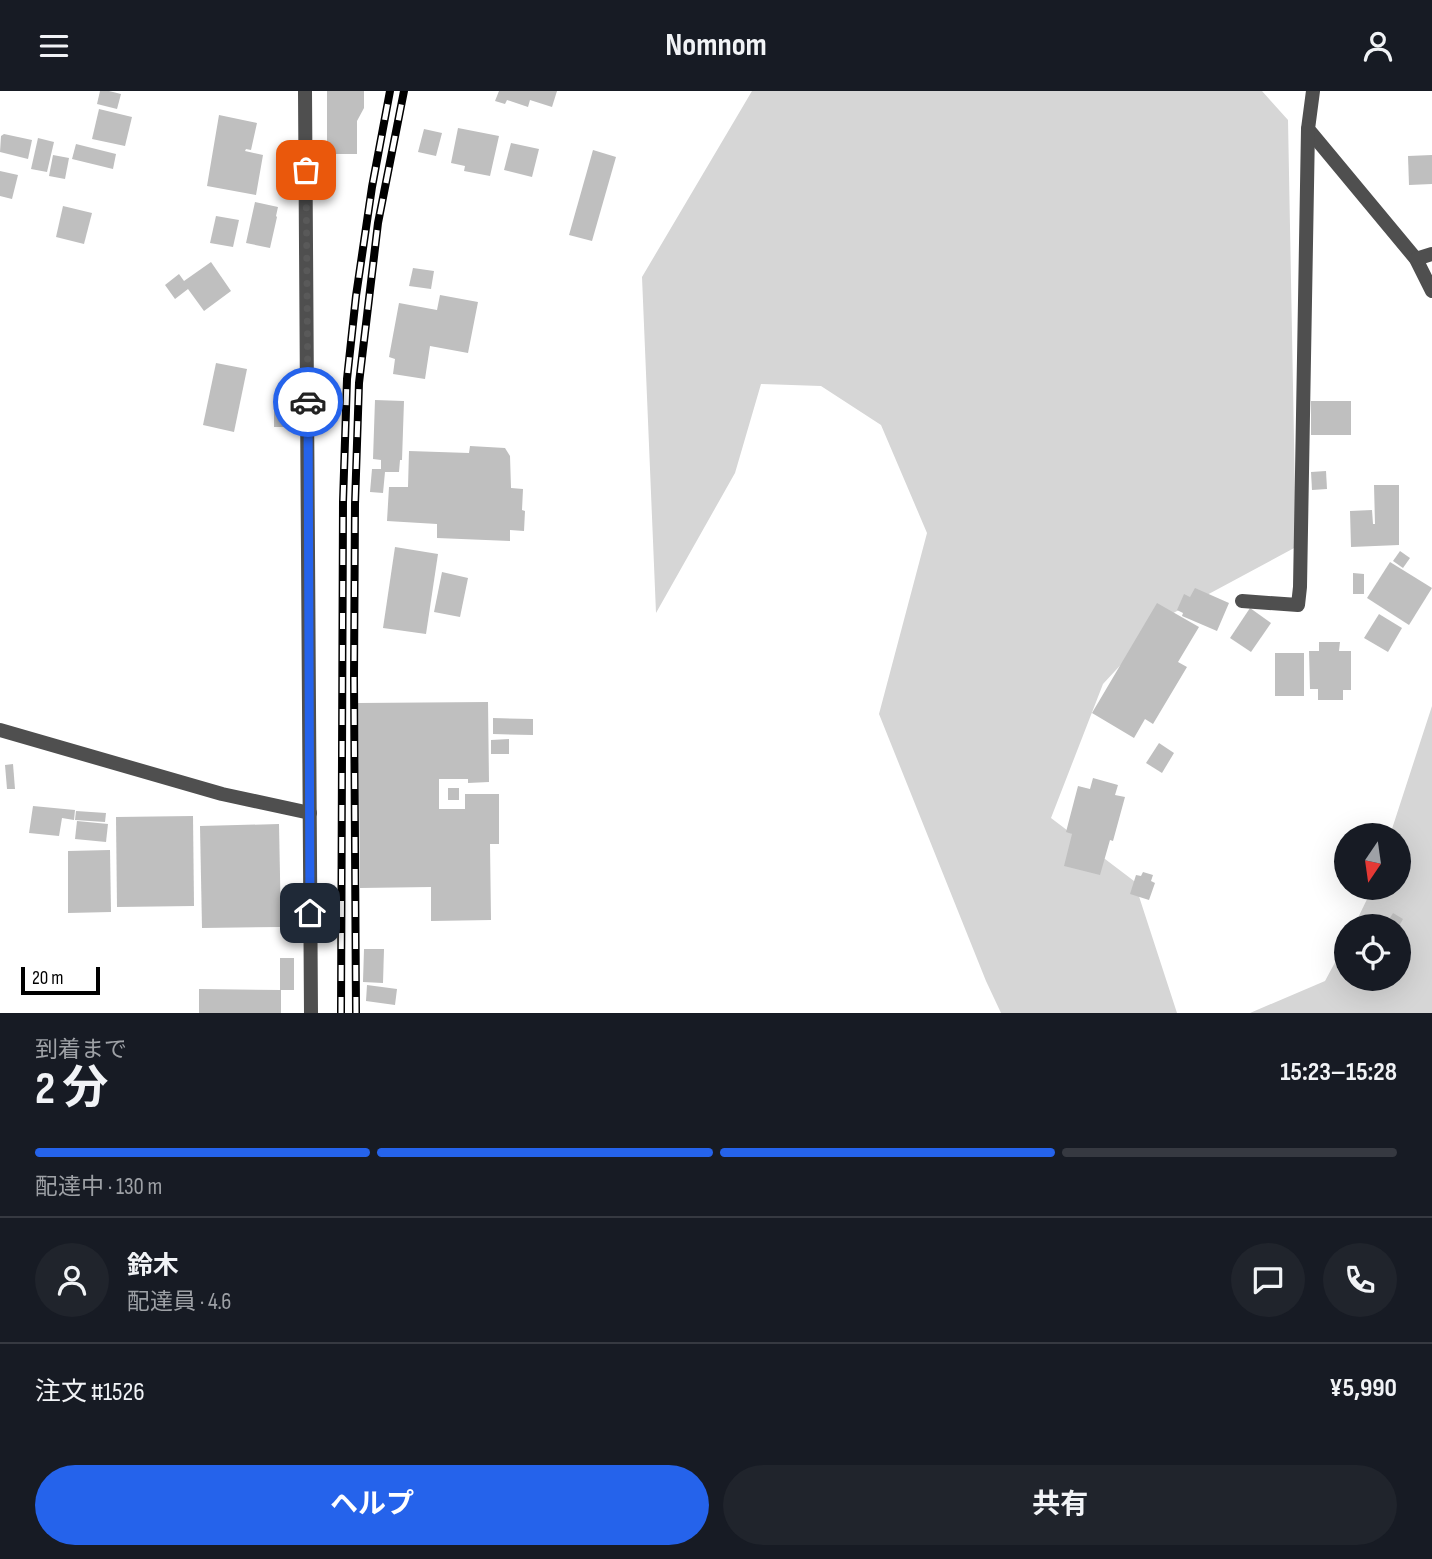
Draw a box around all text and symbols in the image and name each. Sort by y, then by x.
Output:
text: Nomnom [665,26,767,65]
icon: menu [35,27,73,65]
icon: person [1359,27,1397,65]
pin [276,140,336,200]
icon: bag [287,151,325,189]
courier [273,367,343,437]
icon: car [289,383,327,421]
north arrow [1334,823,1410,899]
map controls [1334,823,1411,991]
pin [280,883,340,943]
icon: home [291,894,329,932]
button: locate [1334,914,1411,991]
scale bar [21,964,100,996]
text: 20 m [32,967,64,990]
text: 到着まで [35,1036,127,1064]
text: 15:23–15:28 [1280,1057,1397,1088]
text: 2 分 [35,1062,108,1117]
text: 配達中 · 130 m [35,1173,162,1201]
button: person [35,1243,109,1317]
button: chat [1231,1243,1305,1317]
button: phone [1323,1243,1397,1317]
text: 鈴木 [127,1251,179,1282]
text: 配達員 · 4.6 [127,1288,231,1316]
text: ¥5,990 [1329,1373,1397,1404]
text: 注文 #1526 [35,1377,145,1408]
button: ヘルプ [35,1465,709,1545]
button: 共有 [723,1465,1397,1545]

